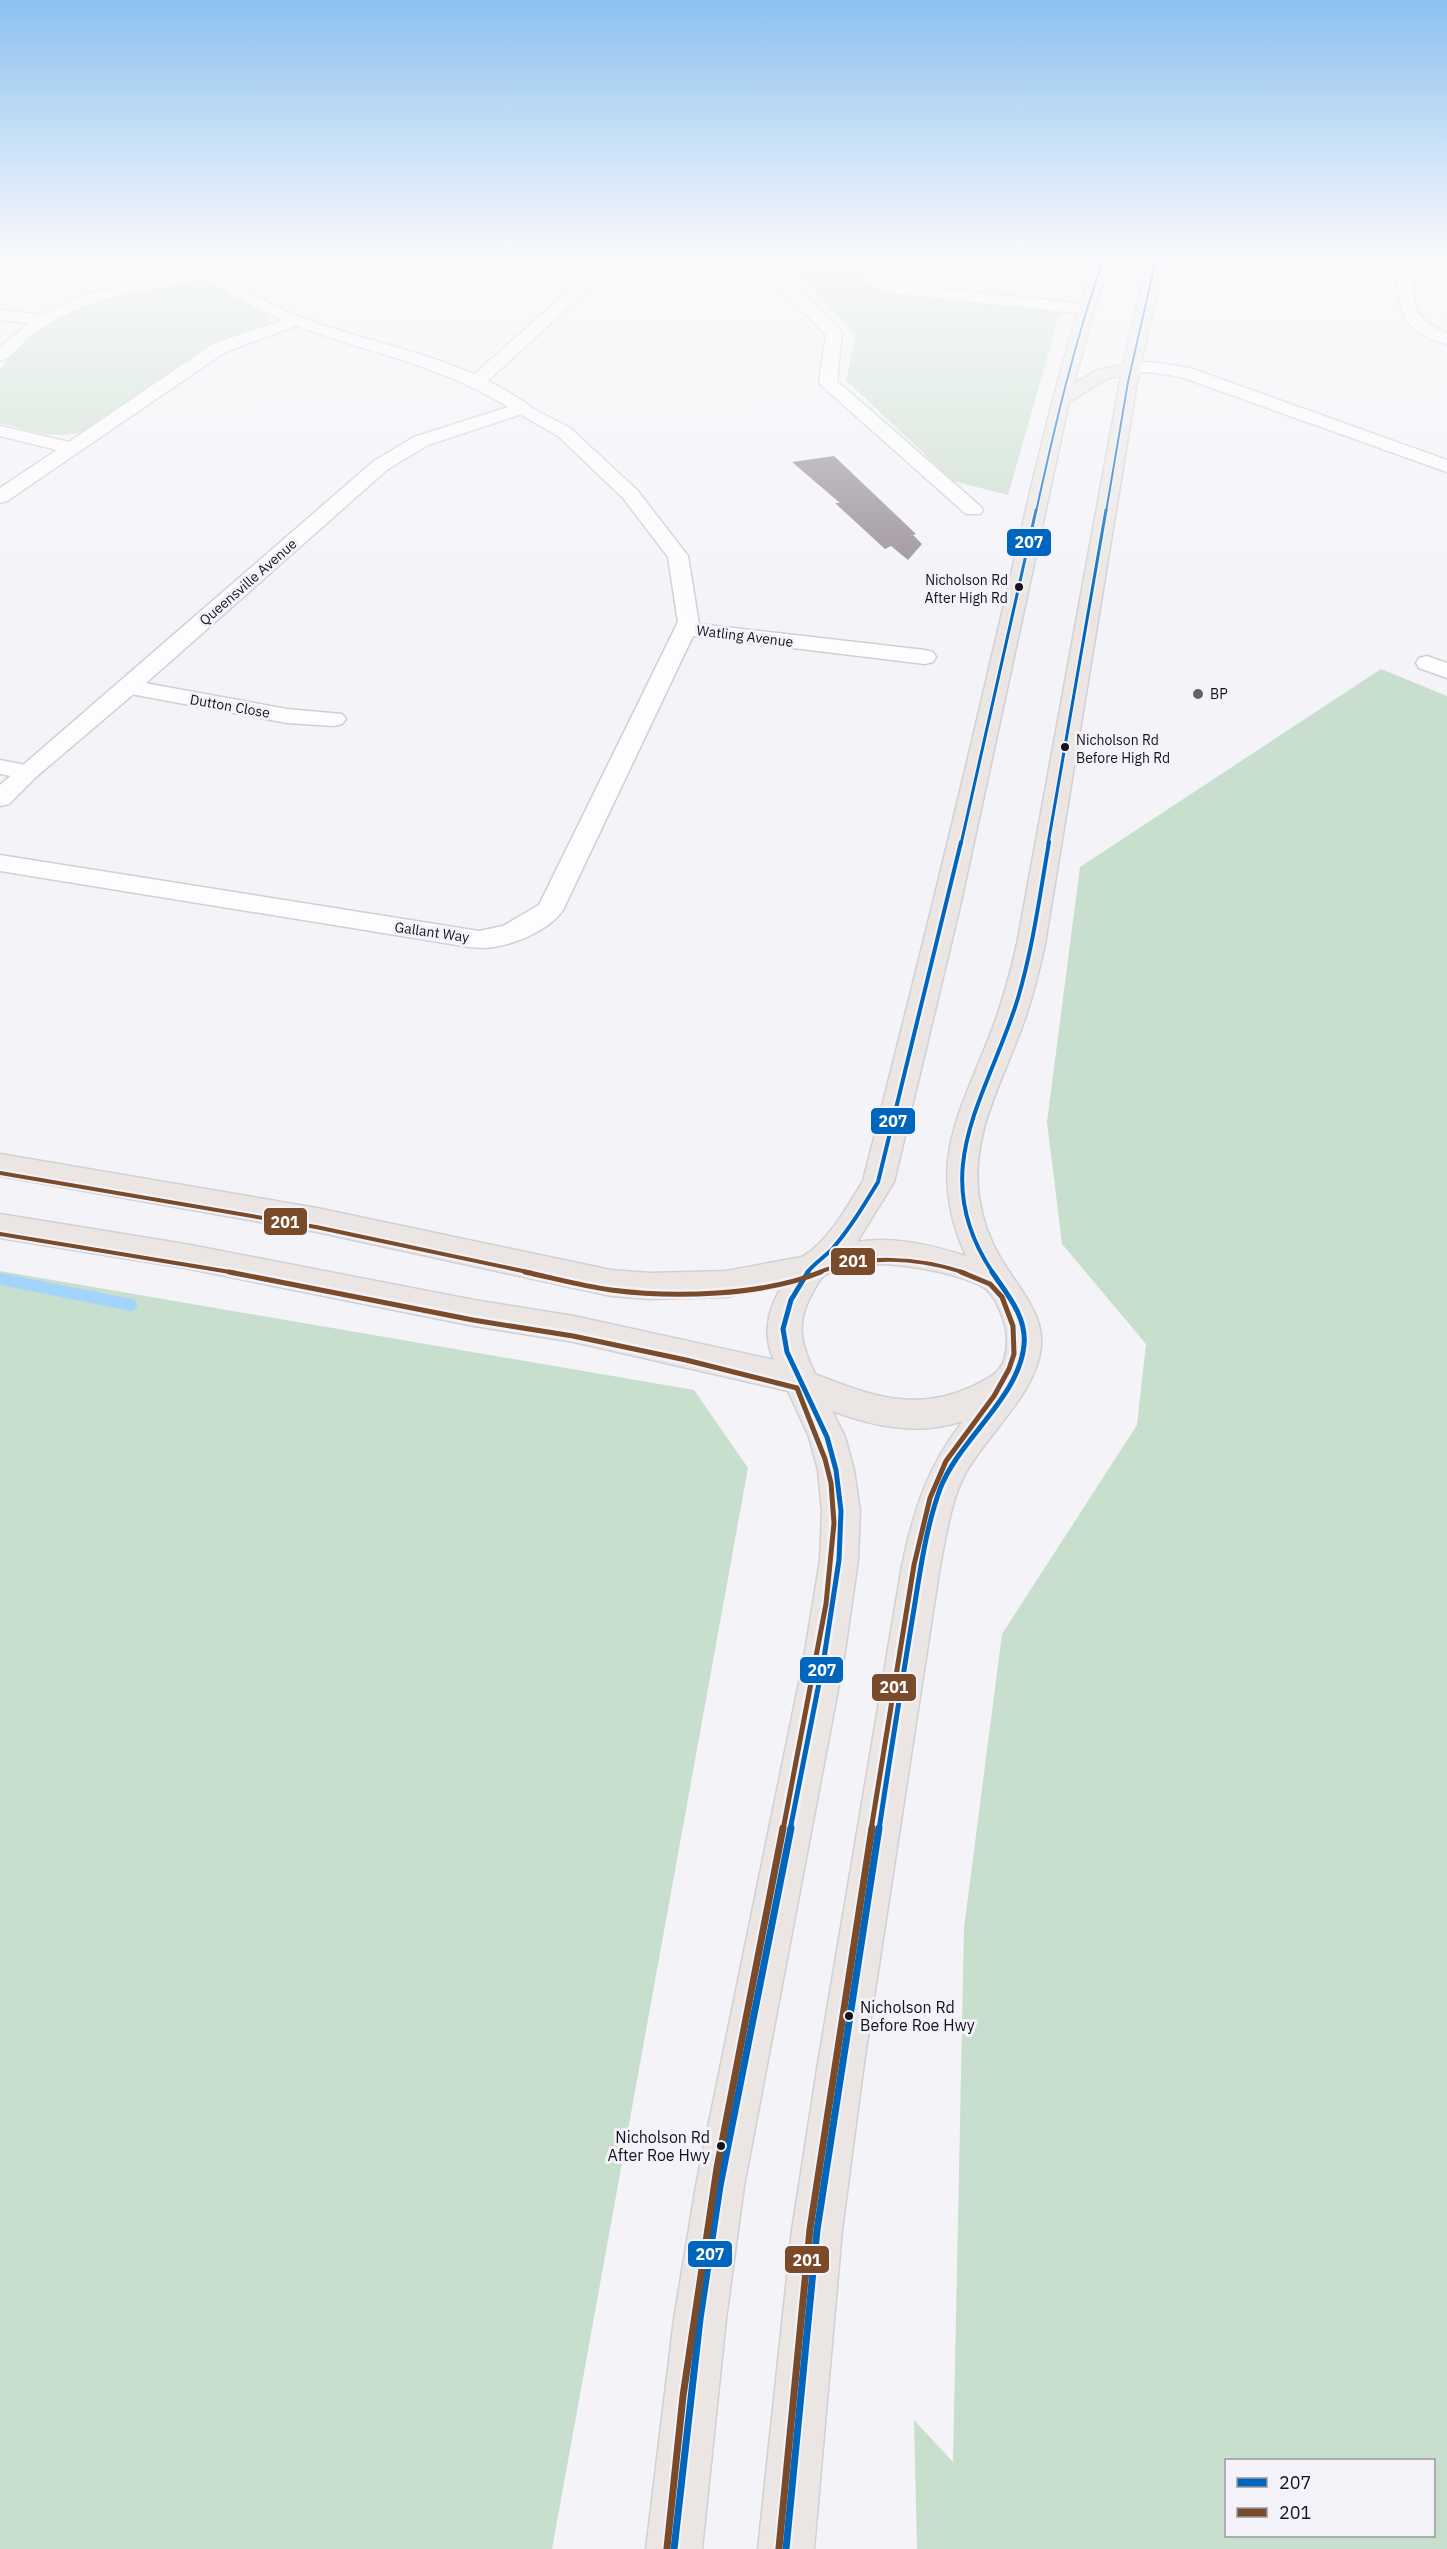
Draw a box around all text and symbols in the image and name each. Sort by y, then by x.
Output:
line badge: 207 [1006,528,1052,557]
text: 207 [1015,532,1043,552]
street label: Queensville Avenue [195,534,301,629]
place label: Nicholson Rd After High Rd [925,571,1008,607]
marker: Nicholson Rd After High Rd [1013,581,1025,593]
street label: Watling Avenue [696,621,795,651]
place label: BP [1210,685,1228,703]
marker: BP [1191,687,1205,701]
street label: Dutton Close [189,690,272,722]
place label: Nicholson Rd Before High Rd [1076,731,1170,767]
marker: Nicholson Rd Before High Rd [1059,741,1071,753]
street label: Gallant Way [394,918,470,946]
line badge: 207 [870,1107,916,1135]
text: 207 [879,1111,907,1131]
line badge: 201 [263,1207,308,1236]
text: 201 [271,1212,300,1232]
line badge: 201 [830,1247,876,1276]
text: 201 [839,1251,868,1271]
line badge: 207 [799,1656,844,1684]
text: 207 [808,1660,836,1680]
line badge: 201 [871,1673,917,1702]
text: 201 [880,1677,909,1697]
place label: Nicholson Rd Before Roe Hwy [860,1997,975,2035]
marker: Nicholson Rd Before Roe Hwy [843,2010,855,2022]
place label: Nicholson Rd After Roe Hwy [607,2127,710,2165]
marker: Nicholson Rd After Roe Hwy [715,2140,727,2152]
line badge: 207 [687,2240,733,2268]
text: 207 [696,2244,724,2264]
line badge: 201 [784,2245,830,2274]
text: 201 [793,2250,822,2270]
legend [1225,2459,1435,2537]
text: 207 [1279,2471,1311,2494]
text: 201 [1279,2501,1311,2524]

